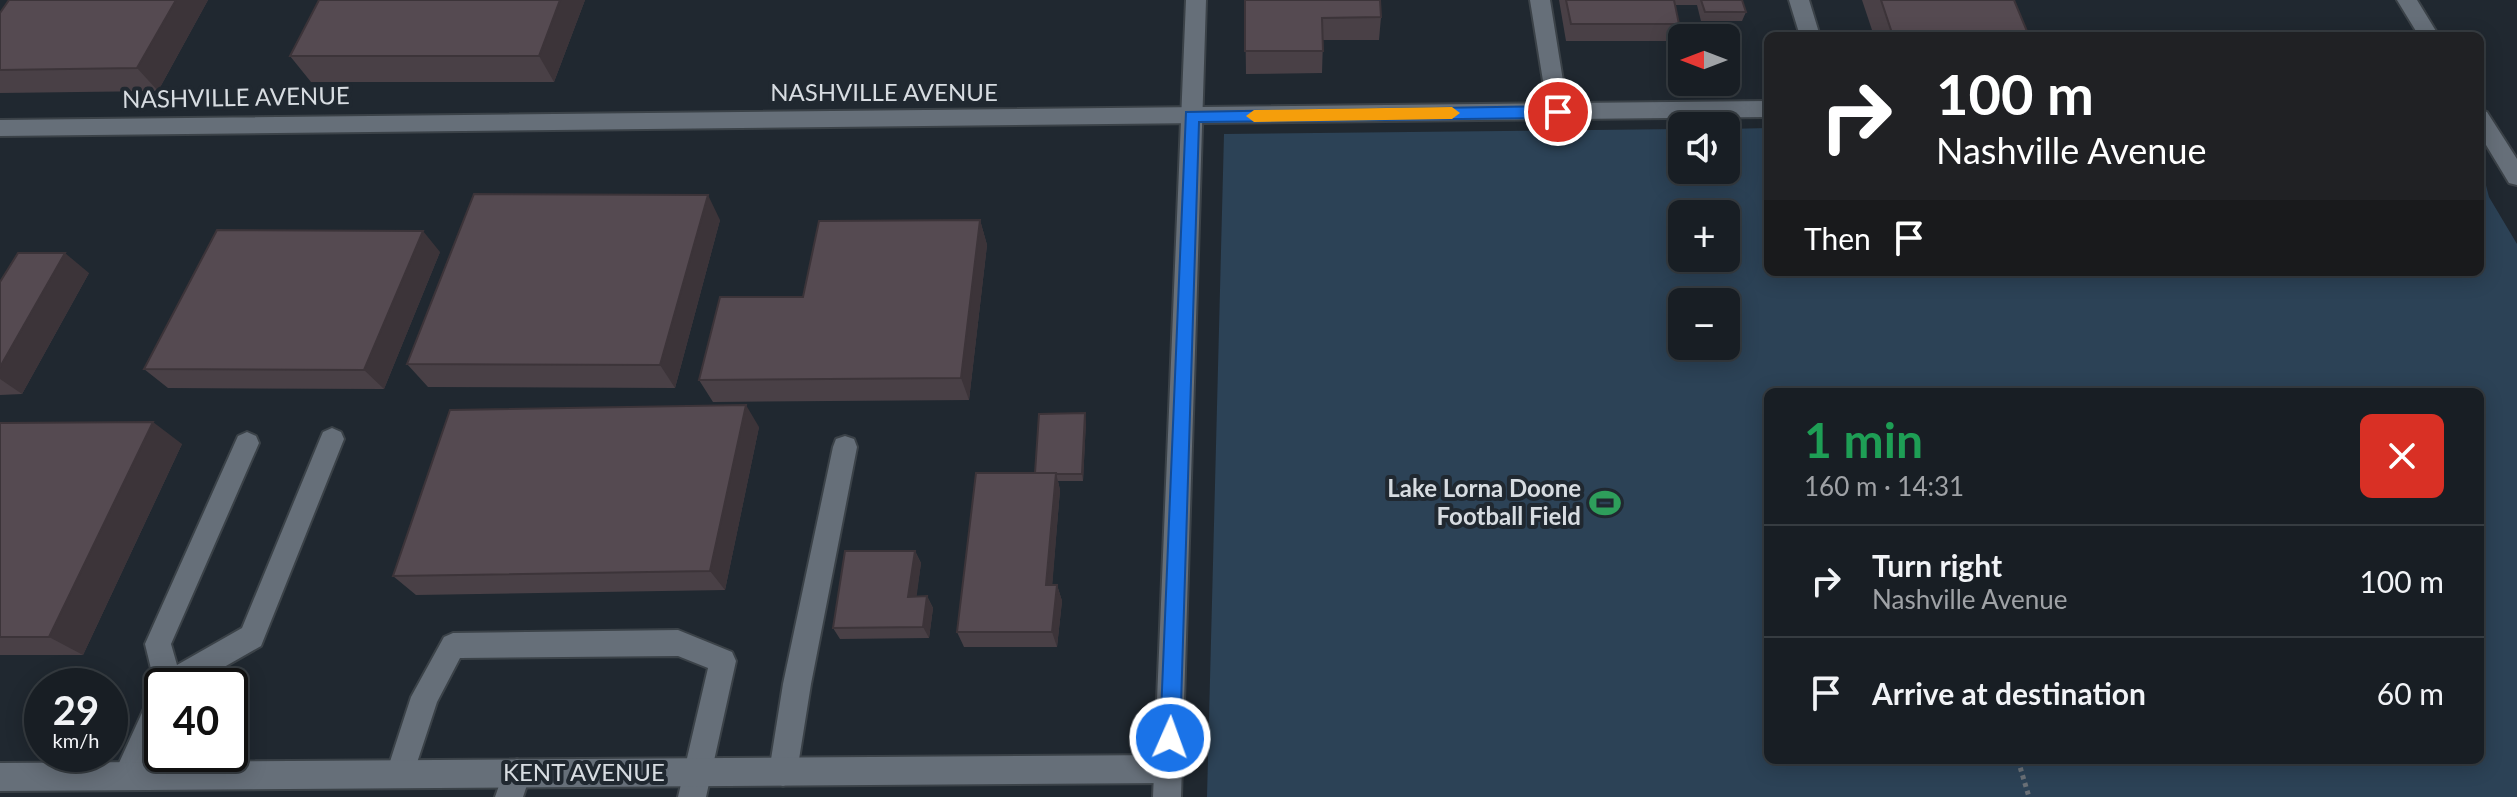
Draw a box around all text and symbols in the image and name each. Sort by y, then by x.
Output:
north arrow [1668,24,1740,96]
map controls [1668,24,1740,360]
text: 100 m [1936,60,2094,127]
icon: right [1804,64,1908,168]
street label: NASHVILLE AVENUE [770,77,998,106]
pin [1524,78,1592,146]
street label: NASHVILLE AVENUE [122,80,350,113]
icon: arrive [1536,90,1580,134]
button: sound [1668,112,1740,184]
text: Nashville Avenue [1936,128,2207,172]
button: + [1668,200,1740,272]
icon: arrive [1887,216,1931,260]
text: Then [1804,220,1871,256]
button: − [1668,288,1740,360]
text: 1 min [1804,411,1923,468]
button: close [2360,414,2444,498]
text: 160 m · 14:31 [1804,470,1964,502]
place label: Lake Lorna Doone Football Field [1387,473,1581,530]
sports icon: Lake Lorna Doone Football Field [1588,486,1622,520]
text: Turn right [1872,547,2002,583]
icon: right [1804,559,1848,603]
text: 100 m [2359,563,2444,599]
text: Nashville Avenue [1872,583,2067,615]
speed limit sign: 40 [144,668,248,772]
icon: arrive [1804,671,1848,715]
text: Arrive at destination [1872,675,2146,711]
text: 60 m [2377,675,2444,711]
text: 29 [53,686,99,734]
position arrow [1128,696,1212,780]
text: km/h [53,728,99,752]
street label: KENT AVENUE [503,757,665,786]

